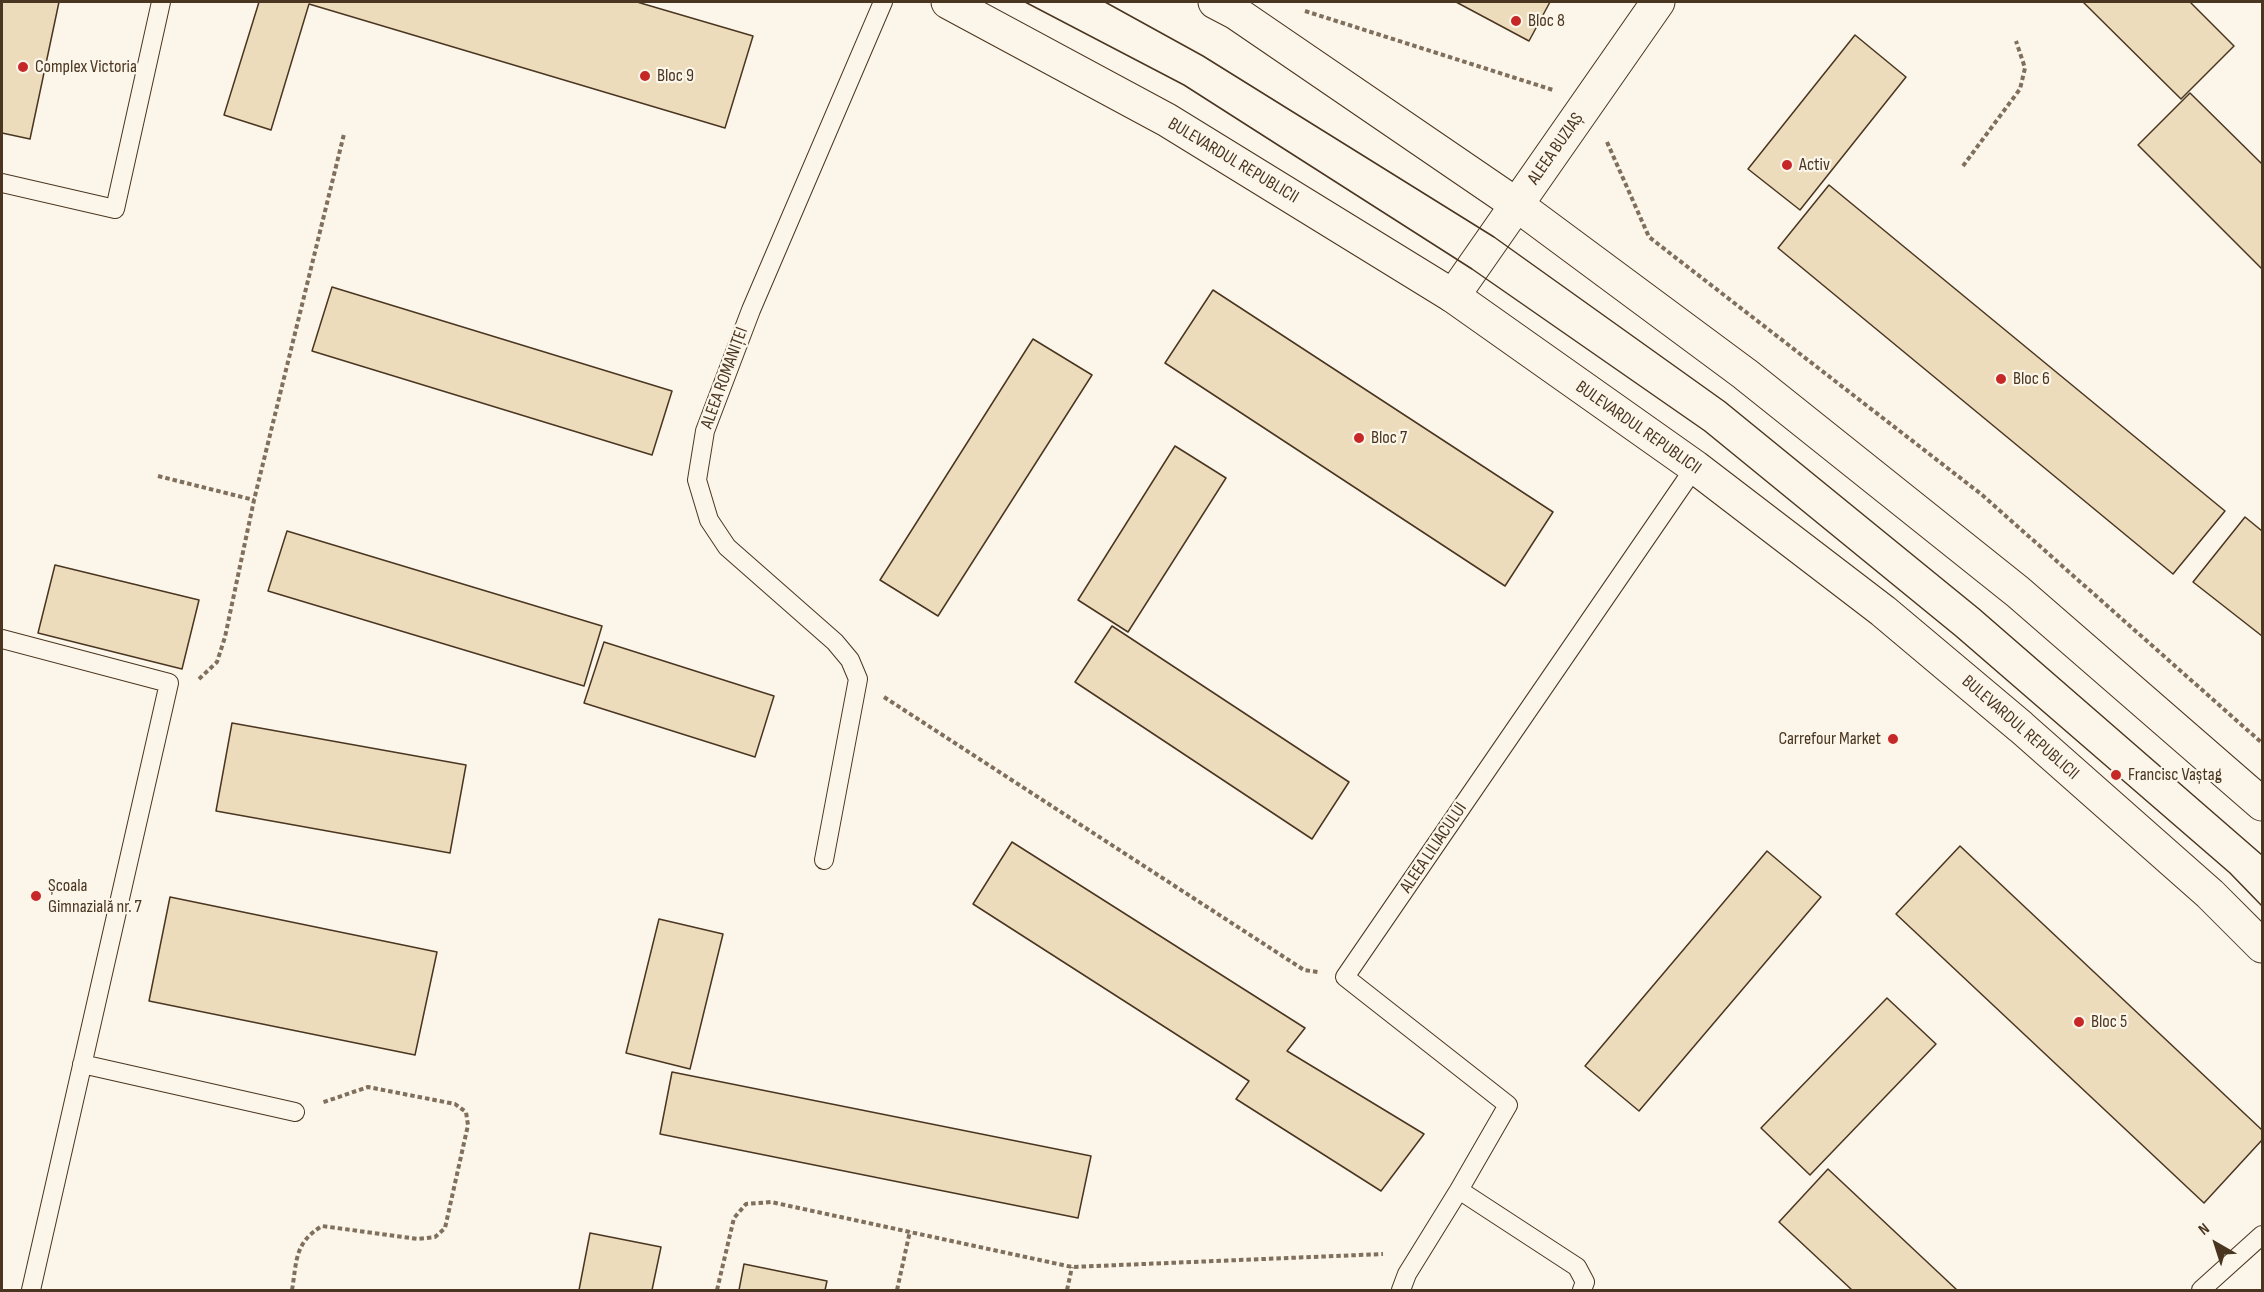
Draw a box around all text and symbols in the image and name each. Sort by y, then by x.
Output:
place label: Bloc 8 [1528,10,1565,32]
marker: Bloc 8 [1509,14,1523,28]
place label: Complex Victoria [35,56,137,78]
marker: Complex Victoria [16,60,30,74]
place label: Bloc 9 [657,65,694,87]
marker: Bloc 9 [638,69,652,83]
street label: ALEEA BUZIAȘ [1523,109,1589,189]
street label: BULEVARDUL REPUBLICII [1164,114,1302,208]
place label: Activ [1799,154,1830,176]
marker: Activ [1780,158,1794,172]
street label: ALEEA ROMANIȚEI [697,324,753,432]
place label: Bloc 6 [2013,368,2050,390]
marker: Bloc 6 [1994,372,2008,386]
street label: BULEVARDUL REPUBLICII [1571,377,1705,479]
place label: Bloc 7 [1371,427,1407,449]
marker: Bloc 7 [1352,431,1366,445]
street label: BULEVARDUL REPUBLICII [1957,671,2083,785]
place label: Carrefour Market [1778,728,1881,750]
marker: Carrefour Market [1886,732,1900,746]
place label: Francisc Vaștag [2128,764,2222,786]
marker: Francisc Vaștag [2109,768,2123,782]
street label: ALEEA LILIACULUI [1396,799,1472,897]
place label: Școala Gimnazială nr. 7 [48,875,142,918]
marker: Școala Gimnazială nr. 7 [29,889,43,903]
place label: Bloc 5 [2091,1011,2127,1033]
marker: Bloc 5 [2072,1015,2086,1029]
north arrow [2186,1214,2246,1274]
text: N [2195,1220,2214,1240]

